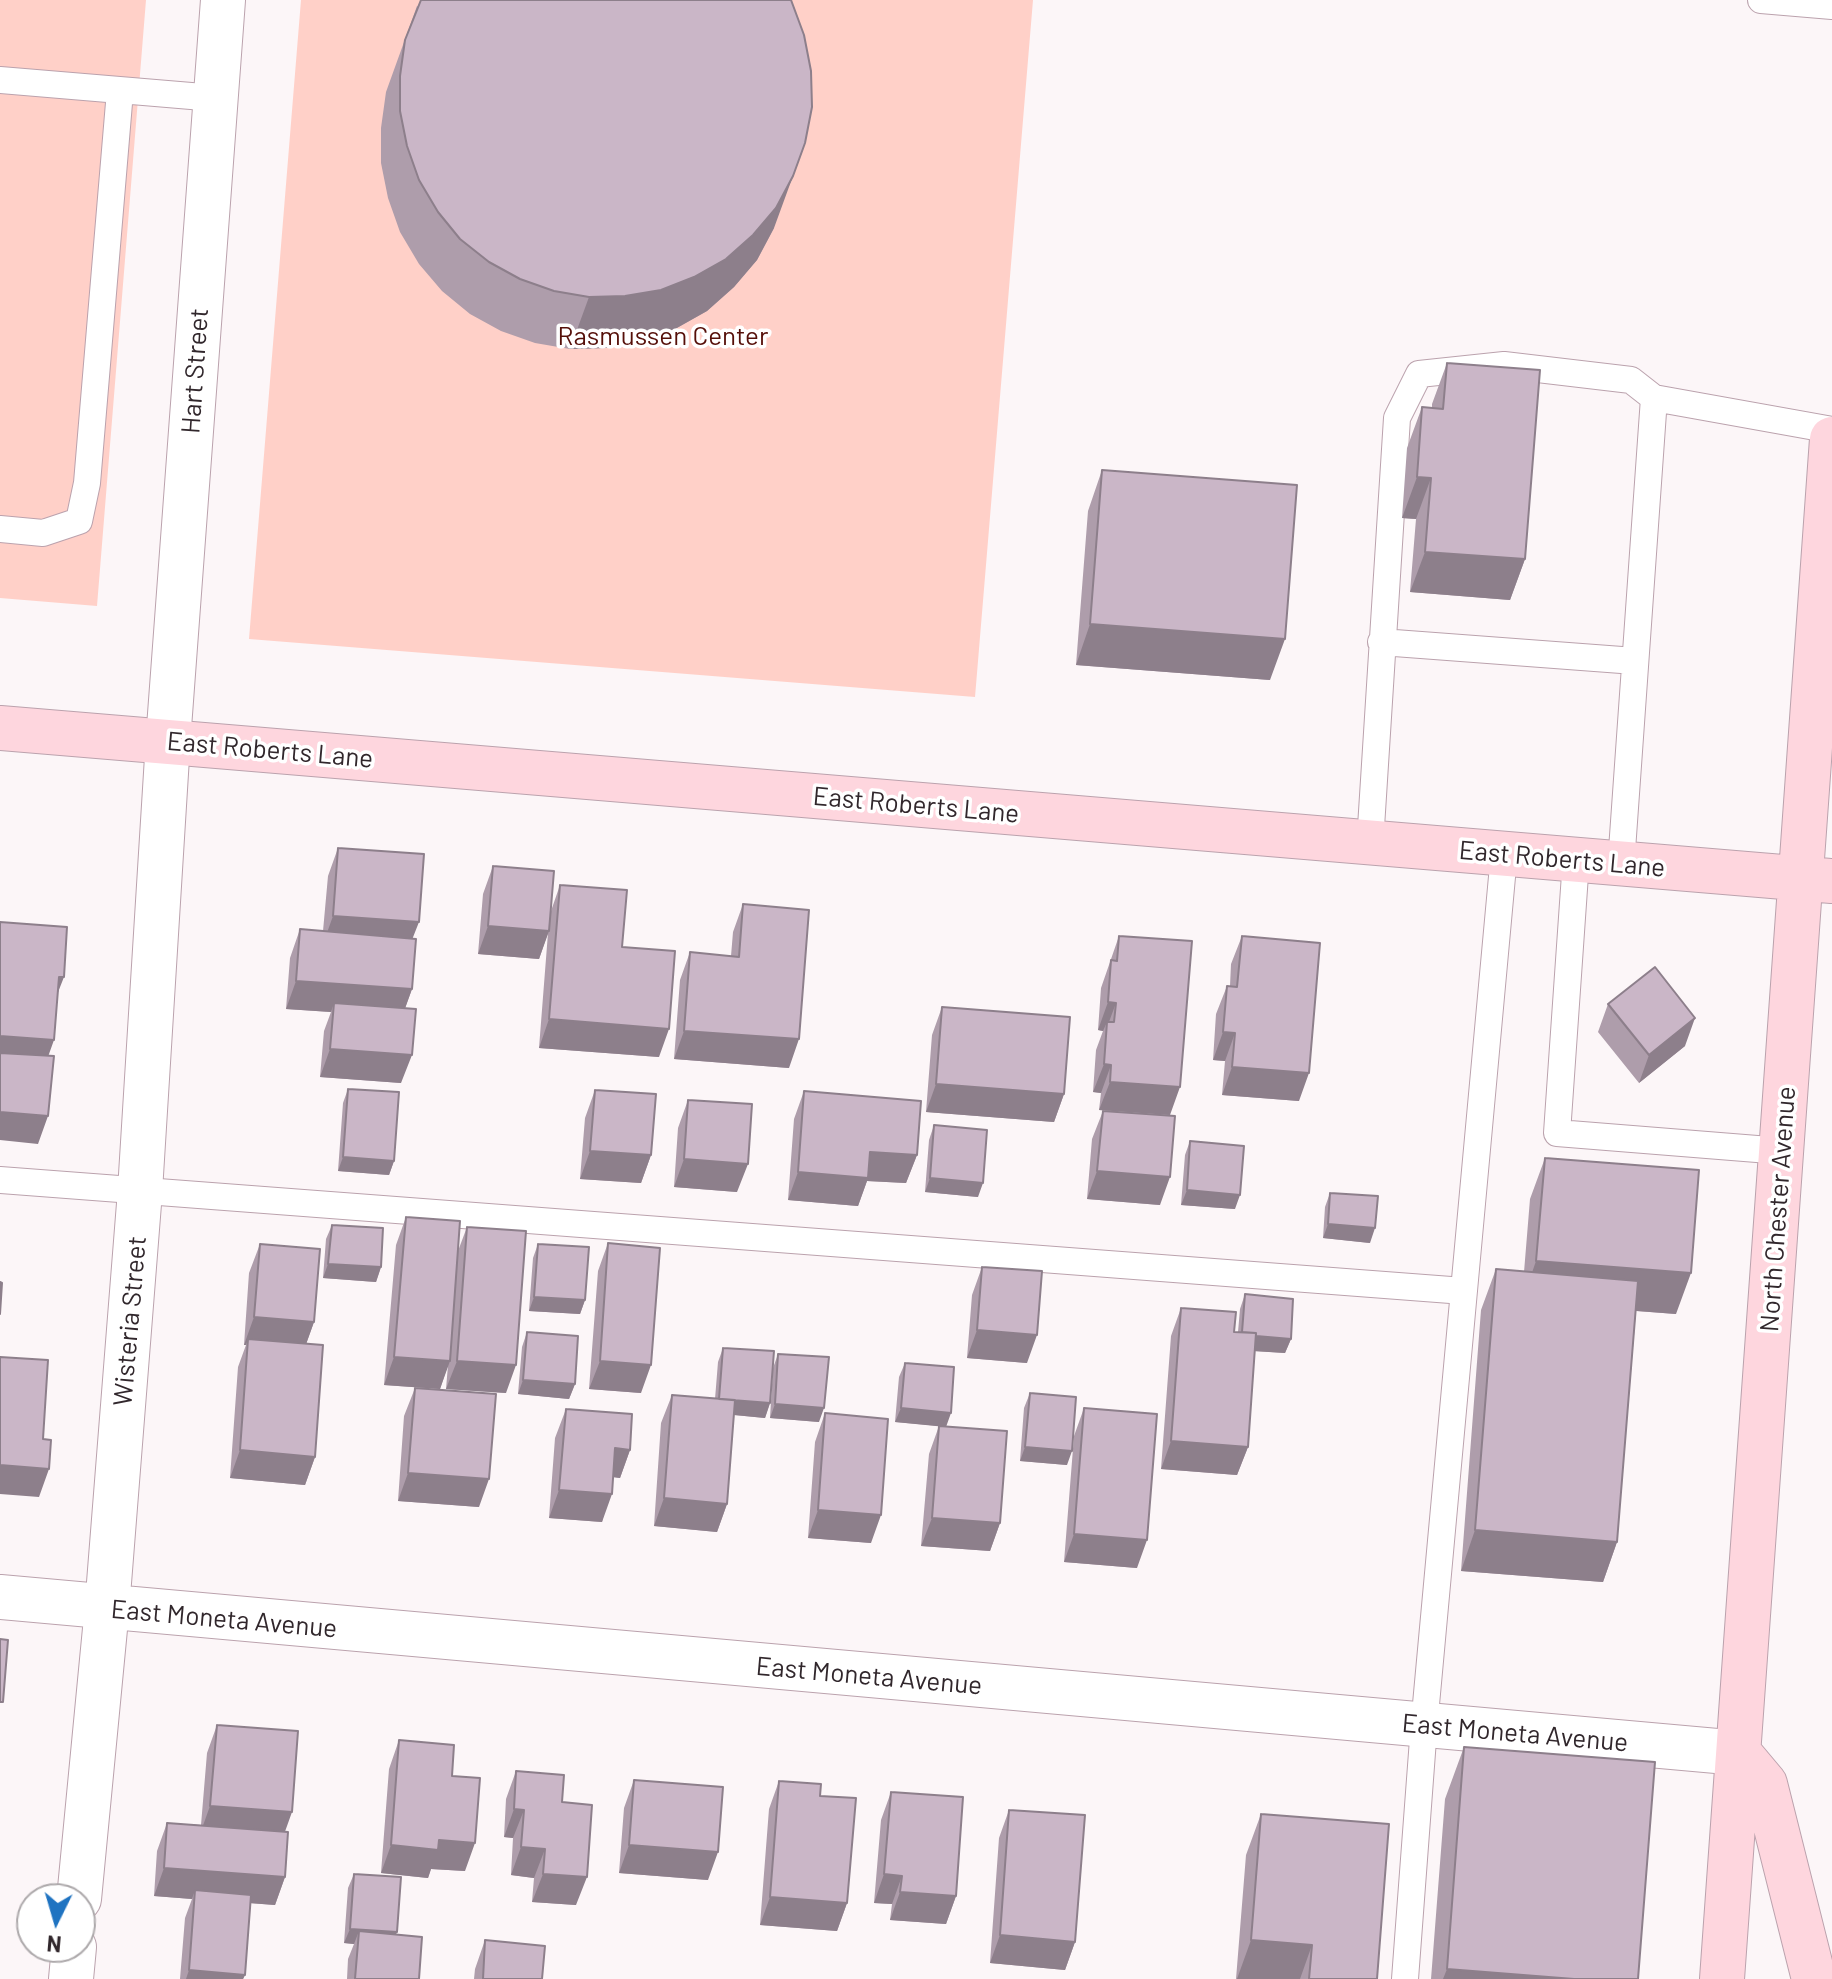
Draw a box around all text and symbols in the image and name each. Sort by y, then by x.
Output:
street label: Hart Street [175,307,215,435]
park label: Rasmussen Center [558,320,768,352]
street label: East Roberts Lane [166,725,374,775]
street label: East Roberts Lane [812,780,1020,830]
street label: East Roberts Lane [1458,834,1666,884]
street label: North Chester Avenue [1754,1085,1802,1333]
street label: Wisteria Street [107,1235,153,1407]
street label: East Moneta Avenue [110,1594,338,1644]
street label: East Moneta Avenue [755,1651,983,1701]
street label: East Moneta Avenue [1401,1708,1629,1758]
north arrow [16,1883,96,1963]
text: N [46,1931,63,1959]

